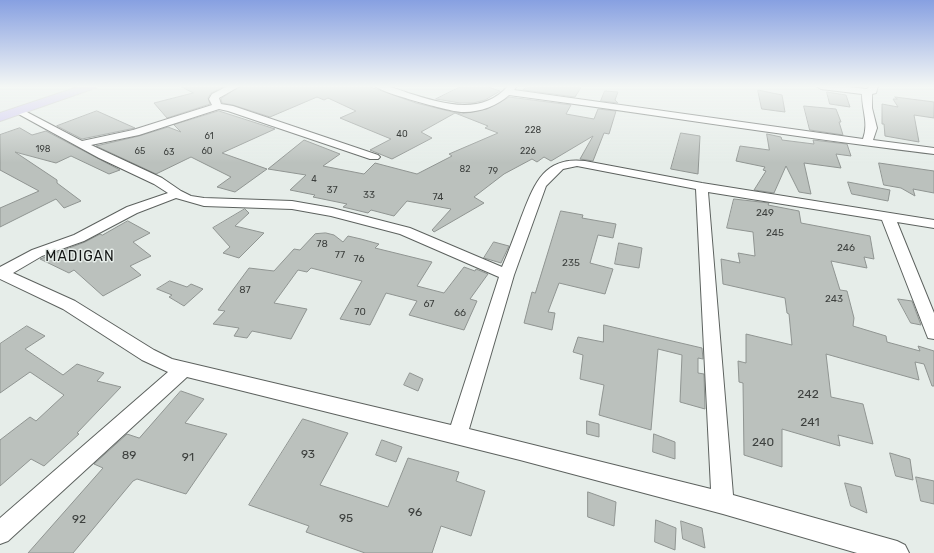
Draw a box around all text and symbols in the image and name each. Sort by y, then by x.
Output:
house number: 228 [525,125,541,135]
house number: 40 [396,129,408,139]
house number: 61 [204,131,214,141]
house number: 198 [36,144,50,154]
house number: 65 [135,146,145,156]
house number: 60 [201,146,213,156]
house number: 226 [520,146,536,156]
house number: 63 [164,147,174,157]
house number: 82 [459,164,471,174]
house number: 79 [488,166,498,176]
house number: 4 [311,174,317,184]
house number: 37 [326,184,338,196]
house number: 33 [363,189,375,201]
house number: 74 [433,191,443,203]
house number: 249 [756,207,774,219]
house number: 245 [766,227,784,239]
house number: 78 [316,238,328,250]
house number: 246 [837,242,855,254]
district label: MADIGAN [45,249,115,265]
house number: 77 [335,249,345,261]
house number: 76 [354,253,364,265]
house number: 235 [562,257,580,269]
house number: 87 [239,284,251,296]
house number: 243 [825,293,843,305]
house number: 67 [424,298,434,310]
house number: 70 [354,306,366,318]
house number: 66 [454,307,466,319]
house number: 242 [797,388,819,402]
house number: 241 [800,416,820,430]
house number: 240 [752,436,774,450]
house number: 93 [301,448,315,462]
house number: 89 [122,449,136,463]
house number: 91 [182,451,194,465]
house number: 96 [408,506,422,520]
house number: 95 [339,512,353,526]
house number: 92 [72,513,86,527]

